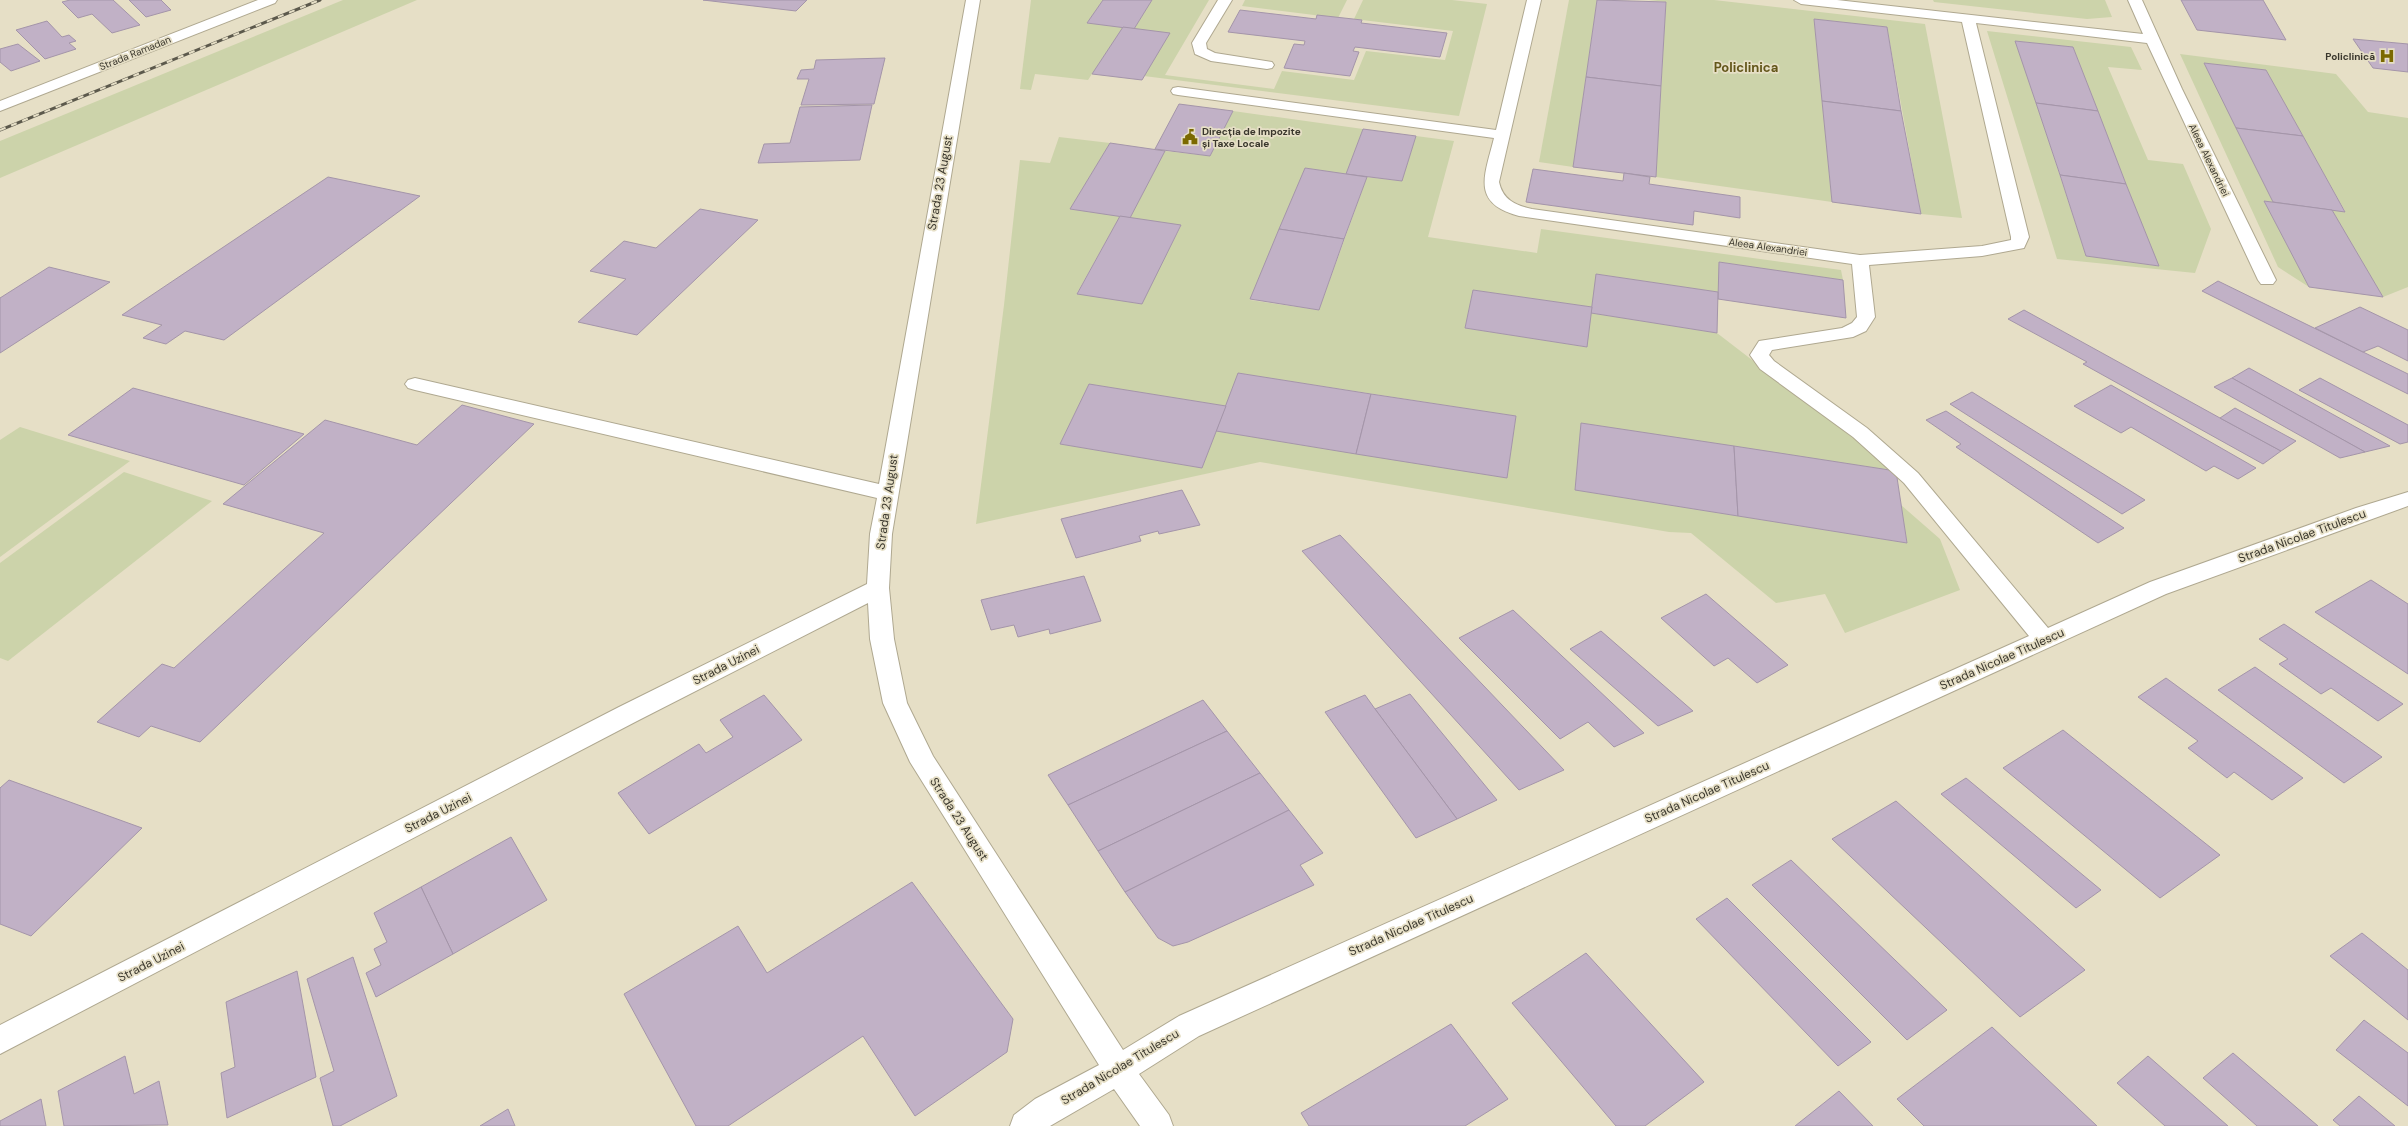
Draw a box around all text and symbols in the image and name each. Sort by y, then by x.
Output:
street label: Strada Ramadan [97,33,173,73]
hospital icon: Policlinică [2378,47,2396,65]
place label: Policlinică [2325,50,2375,63]
district label: Policlinica [1714,59,1778,76]
street label: Aleea Alexandriei [2186,122,2232,198]
place label: Direcția de Impozite și Taxe Locale [1202,125,1301,150]
public building icon: Direcția de Impozite și Taxe Locale [1181,128,1199,146]
street label: Strada 23 August [924,134,956,232]
street label: Aleea Alexandriei [1728,235,1808,259]
street label: Strada 23 August [872,453,902,551]
street label: Strada Nicolae Titulescu [2236,505,2368,567]
street label: Strada Nicolae Titulescu [1937,624,2067,694]
street label: Strada Uzinei [690,641,762,689]
street label: Strada Nicolae Titulescu [1642,757,1772,827]
street label: Strada 23 August [926,774,992,864]
street label: Strada Uzinei [402,789,474,837]
street label: Strada Nicolae Titulescu [1346,890,1476,960]
street label: Strada Uzinei [115,938,187,986]
street label: Strada Nicolae Titulescu [1058,1025,1182,1109]

